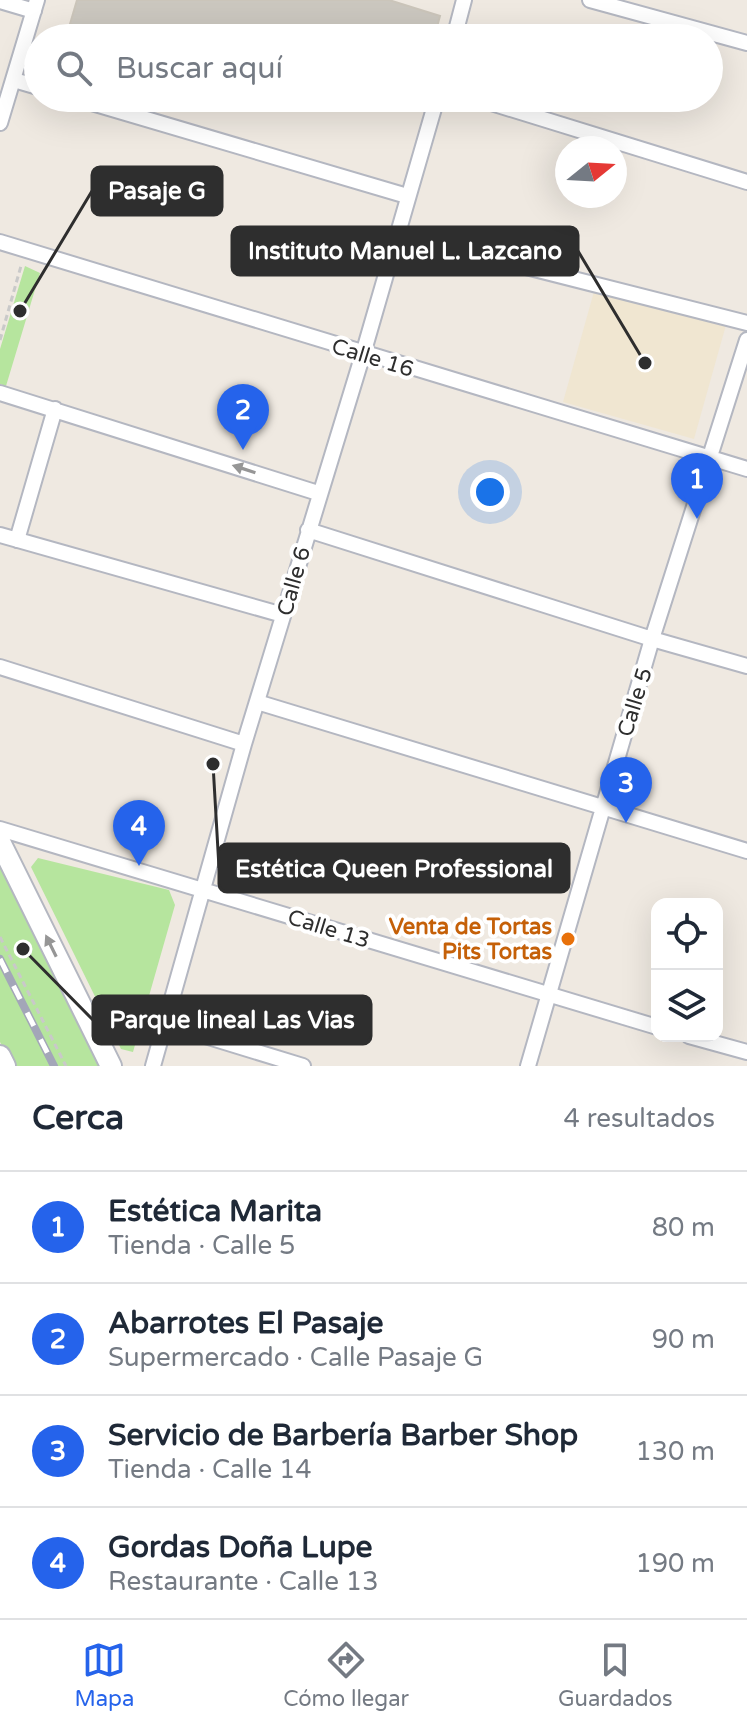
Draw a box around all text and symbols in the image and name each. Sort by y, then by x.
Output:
search box [24,24,723,112]
icon: search [52,46,96,90]
text: Buscar aquí [116,50,283,87]
north arrow [555,136,627,208]
callout: Pasaje G [92,167,222,215]
text: Pasaje G [108,177,206,206]
callout: Instituto Manuel L. Lazcano [232,227,578,275]
text: Instituto Manuel L. Lazcano [248,237,562,266]
street label: Calle 16 [329,333,417,383]
pin: 2 [217,384,269,450]
pin: 1 [671,453,723,519]
one-way arrow [232,463,256,475]
your location [470,472,510,512]
street label: Calle 6 [272,544,316,619]
street label: Calle 5 [612,665,658,740]
pin: 3 [600,757,652,823]
pin: 4 [113,800,165,866]
callout: Estética Queen Professional [219,844,569,892]
text: Estética Queen Professional [235,855,553,884]
map controls [651,898,723,1042]
button: locate [651,898,723,970]
street label: Calle 13 [285,904,373,954]
place label: Venta de Tortas Pits Tortas [389,914,552,965]
marker: Venta de Tortas Pits Tortas [559,930,577,948]
one-way arrow [45,934,58,957]
button: layers [651,970,723,1042]
callout: Parque lineal Las Vias [93,996,371,1044]
text: Parque lineal Las Vias [109,1006,355,1035]
text: Cerca [32,1098,124,1139]
text: 4 resultados [564,1103,715,1134]
text: Estética Marita [108,1193,322,1230]
text: 1 [50,1212,66,1243]
text: 80 m [652,1212,715,1243]
text: Tienda · Calle 5 [108,1230,295,1261]
text: Abarrotes El Pasaje [108,1305,384,1342]
text: 2 [50,1324,66,1355]
text: 90 m [652,1324,715,1355]
text: Supermercado · Calle Pasaje G [108,1342,483,1373]
text: Servicio de Barbería Barber Shop [108,1417,578,1454]
text: 3 [50,1436,66,1467]
text: 130 m [635,1436,715,1467]
text: Tienda · Calle 14 [108,1454,312,1485]
text: Gordas Doña Lupe [108,1529,373,1566]
text: 4 [50,1548,66,1579]
text: 190 m [635,1548,715,1579]
text: Restaurante · Calle 13 [108,1566,378,1597]
tab: Mapa [74,1638,134,1712]
tab: Cómo llegar [283,1638,409,1712]
tab: Guardados [558,1638,673,1712]

